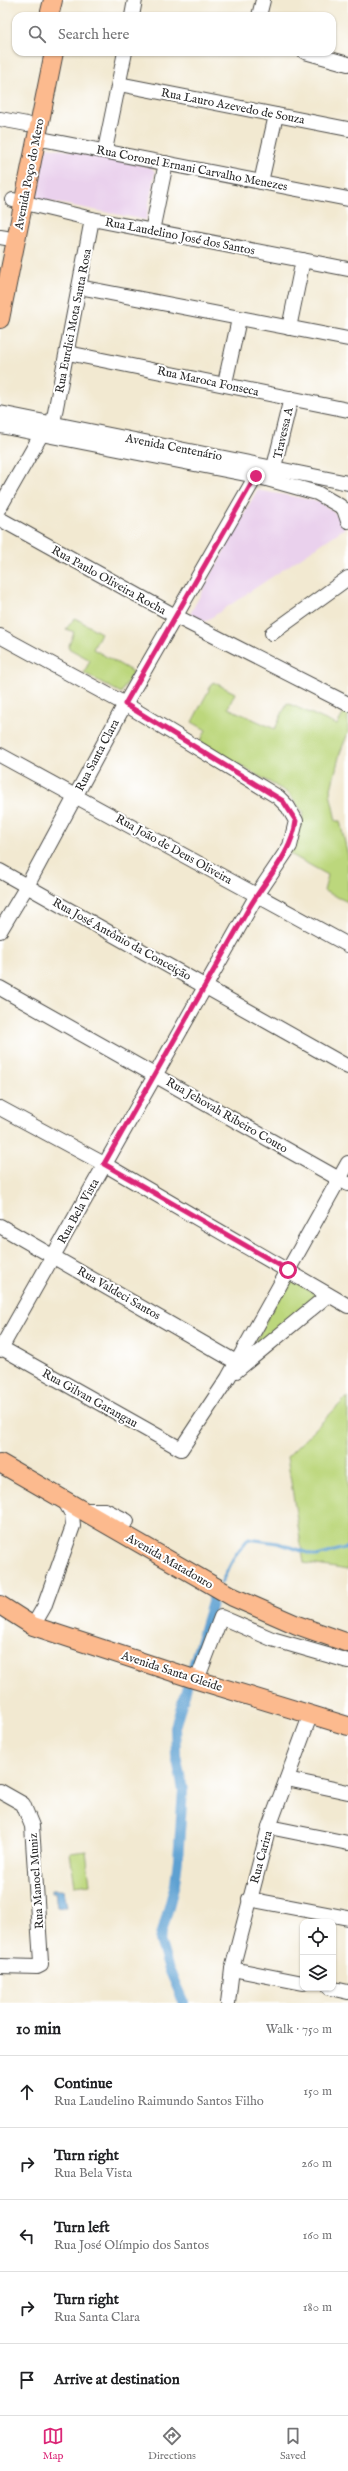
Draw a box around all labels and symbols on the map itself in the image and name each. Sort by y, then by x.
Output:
street label: Rua Lauro Azevedo de Souza [160,85,307,128]
street label: Avenida Poço do Mero [11,117,48,232]
street label: Rua Coronel Ernani Carvalho Menezes [95,143,289,194]
street label: Rua Laudelino José dos Santos [103,215,256,259]
street label: Rua Eurdici Mota Santa Rosa [52,247,95,395]
street label: Rua Maroca Fonseca [156,363,261,400]
street label: Travessa A [270,405,297,460]
street label: Avenida Centenário [123,431,224,464]
route end [247,467,265,485]
street label: Rua Paulo Oliveira Rocha [49,543,169,619]
street label: Rua Santa Clara [72,716,123,794]
street label: Rua João de Deus Oliveira [112,811,235,889]
street label: Rua José Antônio da Conceição [49,895,194,985]
street label: Rua Jehovah Ribeiro Couto [163,1074,291,1158]
street label: Rua Bela Vista [54,1175,103,1246]
route start [279,1261,297,1279]
street label: Rua Valdeci Santos [74,1263,163,1323]
street label: Rua Gilvan Garangau [39,1366,140,1431]
street label: Avenida Matadouro [123,1530,216,1593]
street label: Avenida Santa Gleide [118,1648,225,1695]
street label: Rua Carira [247,1828,276,1885]
street label: Rua Manoel Muniz [26,1832,47,1930]

